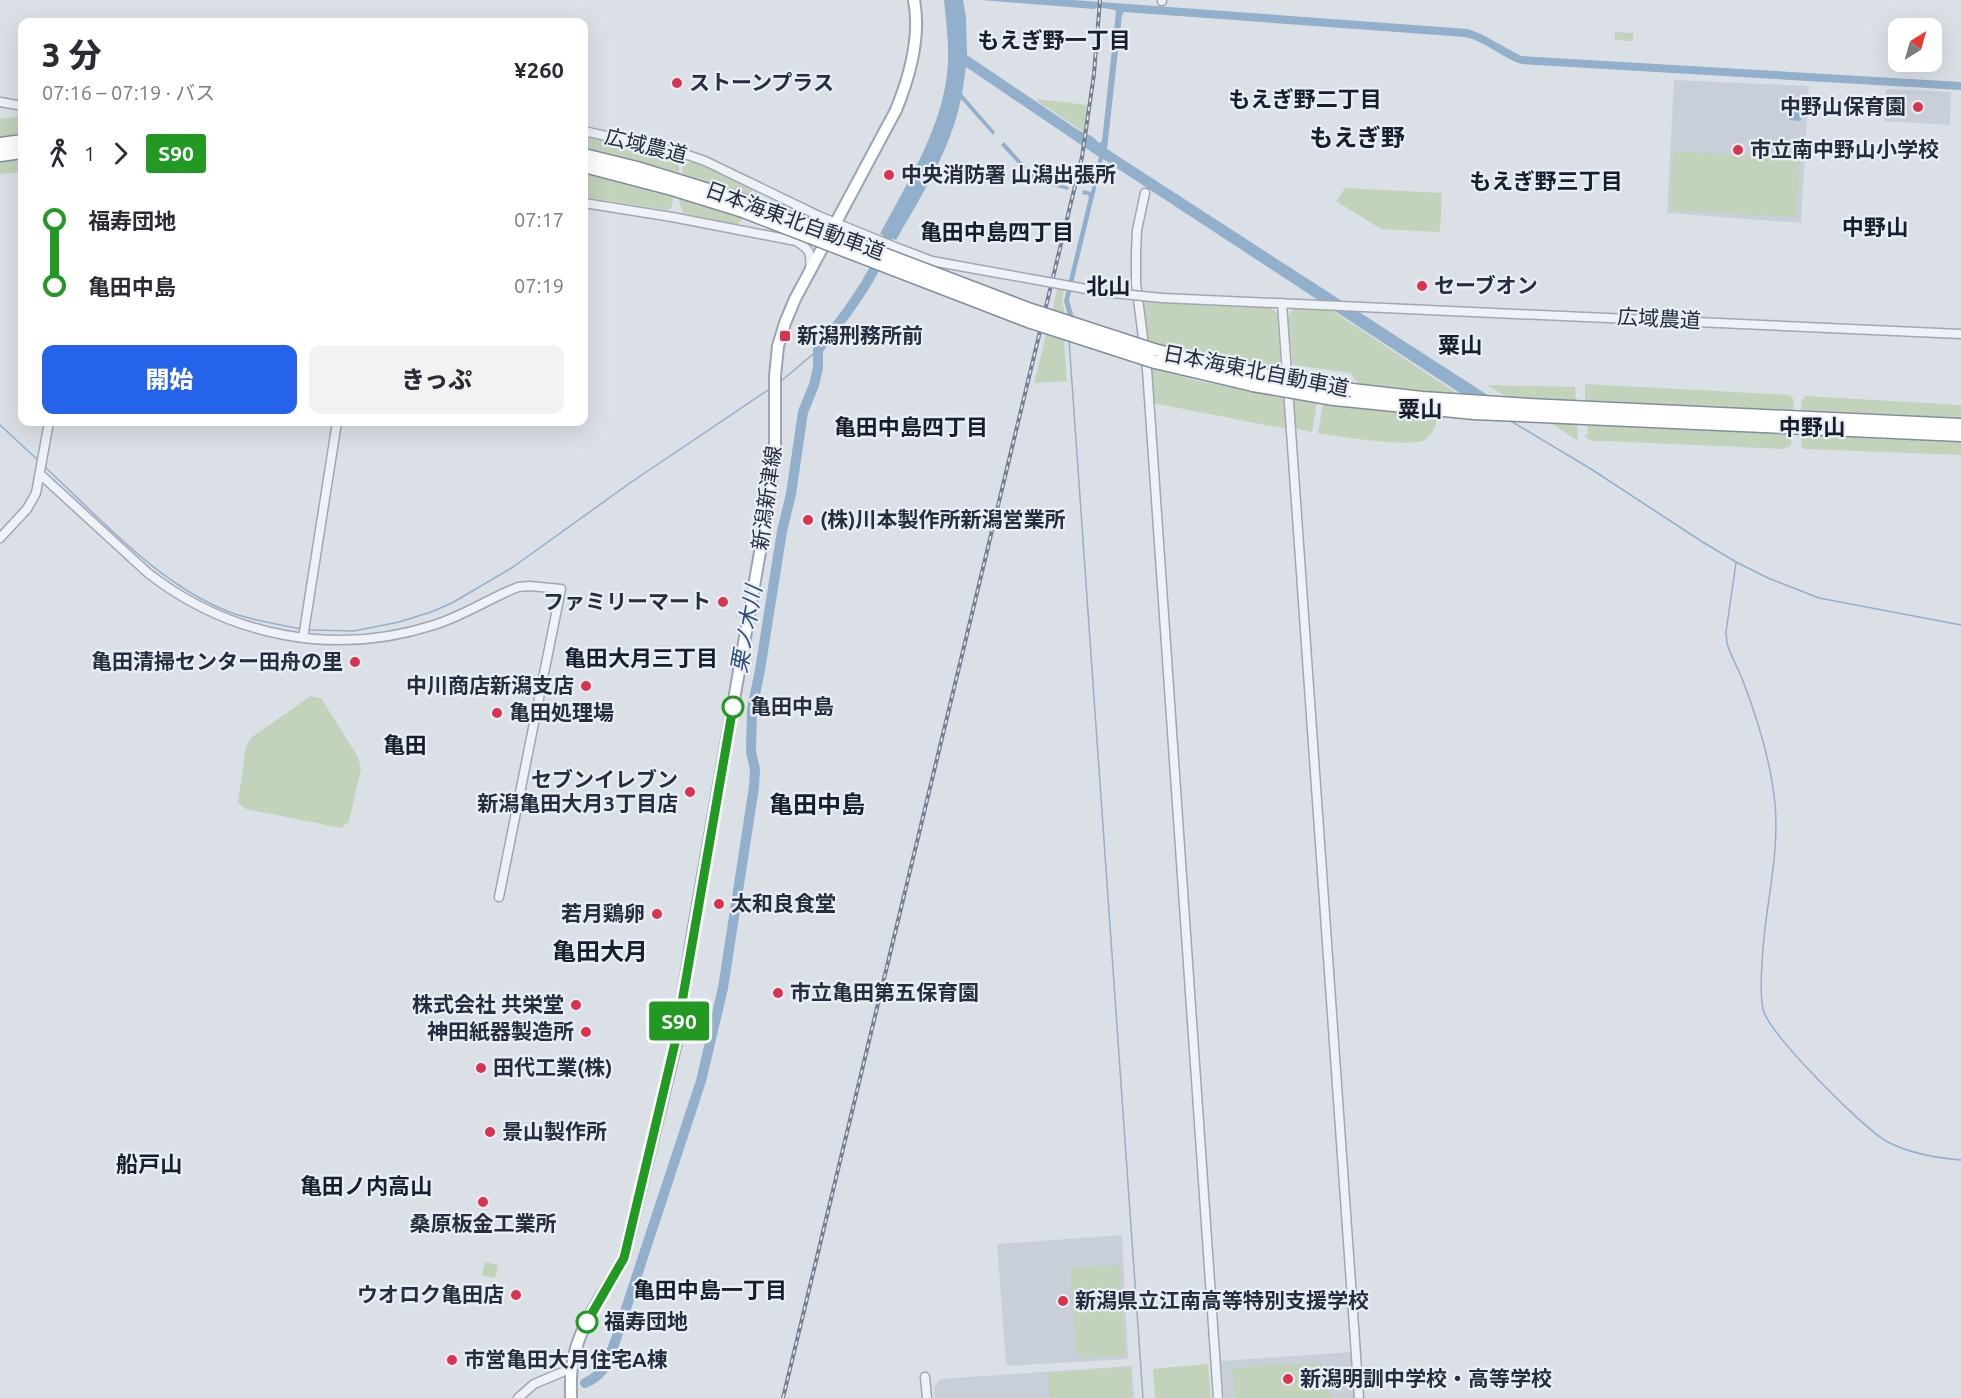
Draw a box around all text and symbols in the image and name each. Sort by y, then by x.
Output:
north arrow [1888,18,1942,72]
map controls [1888,18,1942,72]
district label: もえぎ野一丁目 [977,27,1131,52]
text: 3 分 [42,36,102,73]
text: ¥260 [514,57,564,82]
place label: ストーンプラス [689,70,834,94]
marker: ストーンプラス [670,76,684,90]
text: 07:16 – 07:19 · バス [42,81,215,104]
district label: もえぎ野二丁目 [1228,86,1382,111]
place label: 中野山保育園 [1780,94,1906,118]
marker: 中野山保育園 [1911,100,1925,114]
street label: 広域農道 [603,123,690,167]
district label: もえぎ野 [1309,124,1405,151]
icon: walk [42,137,75,170]
icon: forward [104,137,137,170]
place label: 市立南中野山小学校 [1750,137,1939,161]
text: S90 [158,141,194,165]
text: 1 [84,142,95,165]
marker: 市立南中野山小学校 [1731,143,1745,157]
place label: 中央消防署 山潟出張所 [901,162,1116,186]
marker: 中央消防署 山潟出張所 [882,168,896,182]
district label: もえぎ野三丁目 [1469,168,1623,193]
street label: 日本海東北自動車道 [702,176,888,264]
text: 福寿団地 [88,208,176,233]
text: 07:17 [514,208,564,231]
district label: 中野山 [1842,214,1908,239]
district label: 亀田中島四丁目 [920,219,1074,244]
district label: 北山 [1086,273,1130,298]
place label: セーブオン [1434,273,1538,297]
text: 亀田中島 [88,274,176,299]
text: 07:19 [514,274,564,297]
marker: セーブオン [1415,279,1429,293]
street label: 広域農道 [1616,304,1702,332]
place label: 新潟刑務所前 [797,323,923,347]
marker: 新潟刑務所前 [778,329,792,343]
district label: 粟山 [1438,332,1482,357]
street label: 日本海東北自動車道 [1161,340,1351,400]
button: 開始 [42,345,297,414]
button: きっぷ [309,345,564,414]
district label: 粟山 [1398,396,1442,421]
district label: 亀田中島四丁目 [834,414,988,439]
district label: 中野山 [1779,414,1845,439]
street label: 新潟新津線 [747,444,785,552]
place label: (株)川本製作所新潟営業所 [820,507,1066,531]
marker: (株)川本製作所新潟営業所 [801,513,815,527]
water label: 栗ノ木川 [726,581,766,674]
place label: ファミリーマート [543,589,711,613]
marker: ファミリーマート [716,595,730,609]
district label: 亀田大月三丁目 [564,645,718,670]
place label: 亀田清掃センター田舟の里 [91,649,343,673]
marker: 亀田清掃センター田舟の里 [348,655,362,669]
place label: 中川商店新潟支店 [406,673,574,697]
marker: 中川商店新潟支店 [579,679,593,693]
place label: 亀田中島 [750,694,834,718]
marker: 亀田中島 [722,696,744,718]
place label: 亀田処理場 [509,700,614,724]
marker: 亀田処理場 [490,706,504,720]
district label: 亀田 [383,732,427,757]
place label: セブンイレブン 新潟亀田大月3丁目店 [477,767,678,815]
marker: セブンイレブン 新潟亀田大月3丁目店 [683,785,697,799]
district label: 亀田中島 [769,791,865,818]
place label: 太和良食堂 [731,891,836,915]
marker: 太和良食堂 [712,897,726,911]
place label: 若月鶏卵 [561,901,645,925]
marker: 若月鶏卵 [650,907,664,921]
district label: 亀田大月 [552,938,648,965]
place label: 市立亀田第五保育園 [790,980,979,1004]
marker: 市立亀田第五保育園 [771,986,785,1000]
place label: 株式会社 共栄堂 [412,992,564,1016]
marker: 株式会社 共栄堂 [569,998,583,1012]
line badge: S90 [644,1002,714,1040]
text: S90 [661,1009,697,1033]
place label: 神田紙器製造所 [427,1019,574,1043]
marker: 神田紙器製造所 [579,1025,593,1039]
place label: 田代工業(株) [493,1055,613,1079]
marker: 田代工業(株) [474,1061,488,1075]
place label: 景山製作所 [502,1119,607,1143]
marker: 景山製作所 [483,1125,497,1139]
district label: 船戸山 [116,1151,182,1176]
district label: 亀田ノ内高山 [300,1173,432,1198]
marker: 桑原板金工業所 [476,1195,490,1209]
place label: 桑原板金工業所 [410,1211,557,1235]
district label: 亀田中島一丁目 [633,1277,787,1302]
place label: ウオロク亀田店 [357,1282,504,1306]
marker: ウオロク亀田店 [509,1288,523,1302]
place label: 新潟県立江南高等特別支援学校 [1075,1288,1369,1312]
marker: 新潟県立江南高等特別支援学校 [1056,1294,1070,1308]
place label: 福寿団地 [604,1309,688,1333]
marker: 福寿団地 [576,1311,598,1333]
place label: 市営亀田大月住宅A棟 [464,1347,668,1371]
marker: 市営亀田大月住宅A棟 [445,1353,459,1367]
place label: 新潟明訓中学校・高等学校 [1300,1366,1552,1390]
marker: 新潟明訓中学校・高等学校 [1281,1372,1295,1386]

